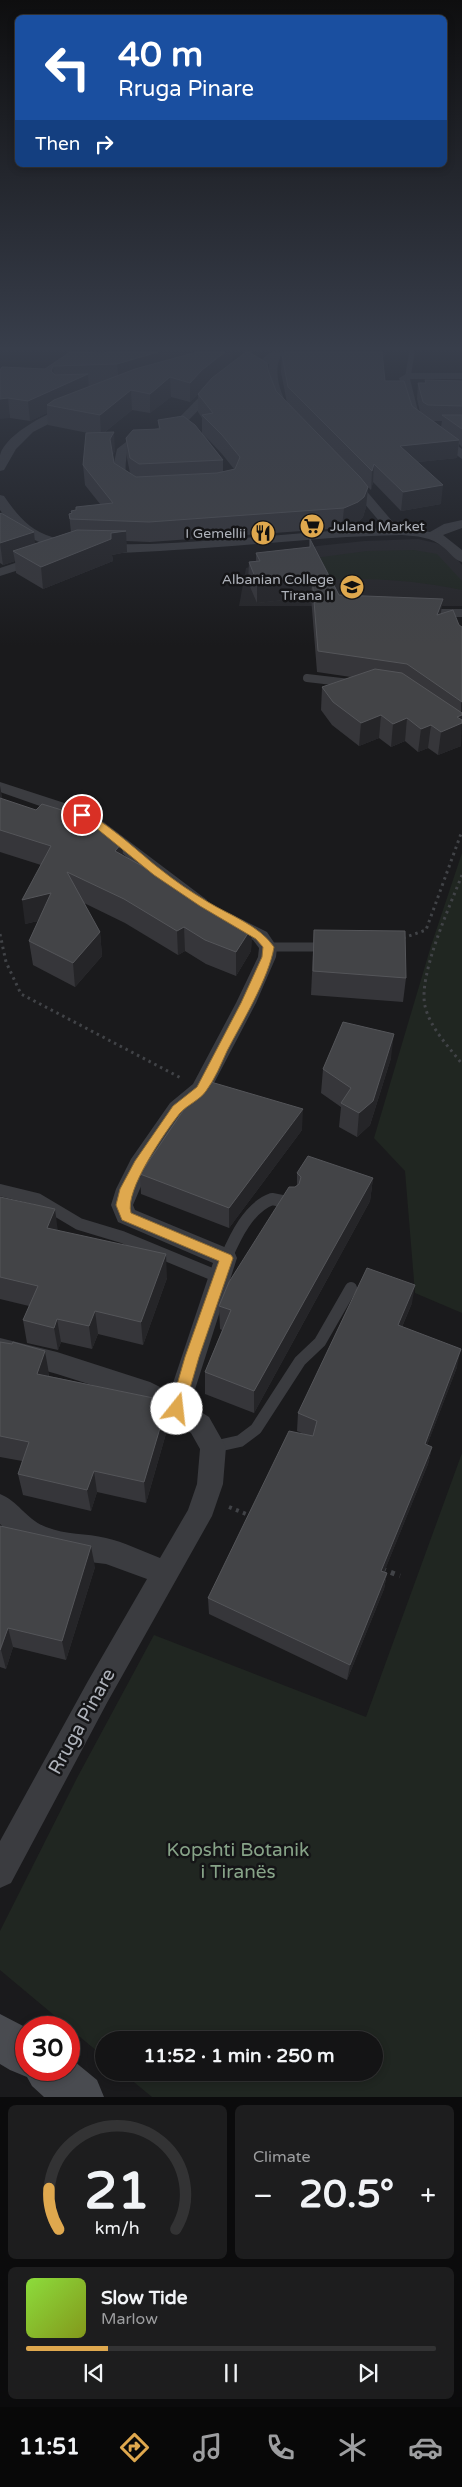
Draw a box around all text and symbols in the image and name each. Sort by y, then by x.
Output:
text: 40 m [118,34,203,76]
icon: left [35,35,100,100]
text: Rruga Pinare [118,76,254,102]
icon: right [90,130,118,158]
text: Then [35,133,80,155]
supermarket icon: Juland Market [299,513,325,539]
place label: Juland Market [330,518,426,535]
restaurant icon: I Gemellii [250,520,276,546]
place label: I Gemellii [185,525,246,542]
place label: Albanian College Tirana II [222,571,334,604]
school or university icon: Albanian College Tirana II [339,574,365,600]
pin [61,794,103,836]
icon: arrive [68,801,96,829]
position arrow [150,1382,202,1434]
street label: Rruga Pinare [44,1665,120,1778]
park label: Kopshti Botanik i Tiranës [167,1839,309,1883]
speed limit sign: 30 [15,2016,80,2081]
text: 11:52 · 1 min · 250 m [143,2045,335,2067]
text: Climate [253,2147,311,2167]
text: 21 [85,2160,150,2223]
text: 20.5° [299,2172,394,2218]
text: − [253,2179,273,2213]
text: + [420,2179,436,2213]
text: km/h [95,2218,140,2239]
text: Slow Tide [101,2287,188,2309]
text: Marlow [101,2309,158,2329]
icon: previous [80,2359,108,2387]
icon: pause [217,2359,245,2387]
icon: next [354,2359,382,2387]
icon: directions [117,2430,152,2465]
icon: music [190,2430,225,2465]
icon: phone [263,2430,298,2465]
icon: climate [335,2430,370,2465]
icon: car [408,2430,443,2465]
text: 11:51 [19,2434,80,2460]

